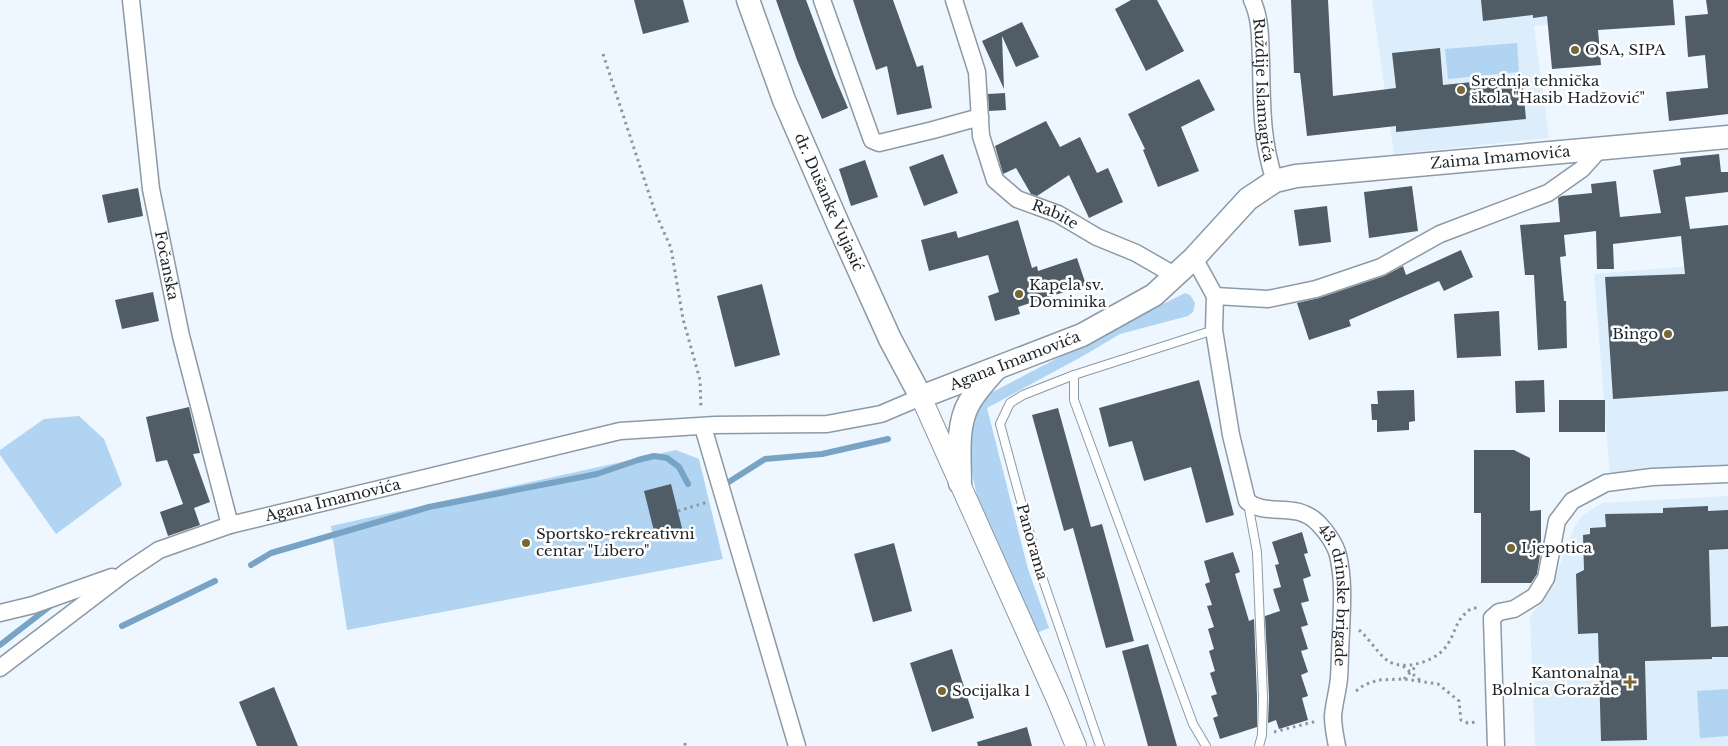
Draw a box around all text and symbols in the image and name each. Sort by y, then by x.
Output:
street label: Ruždije Islamagića [1249,17,1279,164]
place label: OSA, SIPA [1585,40,1666,59]
marker: OSA, SIPA [1569,44,1581,56]
place label: Srednja tehnička škola "Hasib Hadžović" [1471,71,1645,107]
marker: Srednja tehnička škola "Hasib Hadžović" [1455,84,1467,96]
street label: dr. Dušanke Vujasić [791,130,868,274]
street label: Zaima Imamovića [1429,141,1572,173]
street label: Rabite [1029,195,1082,233]
street label: Fočanska [151,229,184,302]
place label: Kapela sv. Dominika [1029,275,1107,311]
marker: Kapela sv. Dominika [1013,288,1025,300]
place label: Bingo [1612,324,1658,343]
street label: Agana Imamovića [946,326,1083,395]
marker: Bingo [1662,328,1674,340]
street label: Agana Imamovića [262,474,403,525]
street label: Panorama [1013,502,1053,583]
street label: 43. drinske brigade [1314,520,1352,667]
place label: Sportsko-rekreativni centar "Libero" [536,524,695,560]
marker: Sportsko-rekreativni centar "Libero" [520,537,532,549]
place label: Ljepotica [1521,538,1593,557]
marker: Ljepotica [1505,542,1517,554]
place label: Kantonalna Bolnica Goražde [1491,663,1620,699]
marker: Kantonalna Bolnica Goražde [1623,675,1637,689]
place label: Socijalka 1 [952,681,1031,700]
marker: Socijalka 1 [936,685,948,697]

